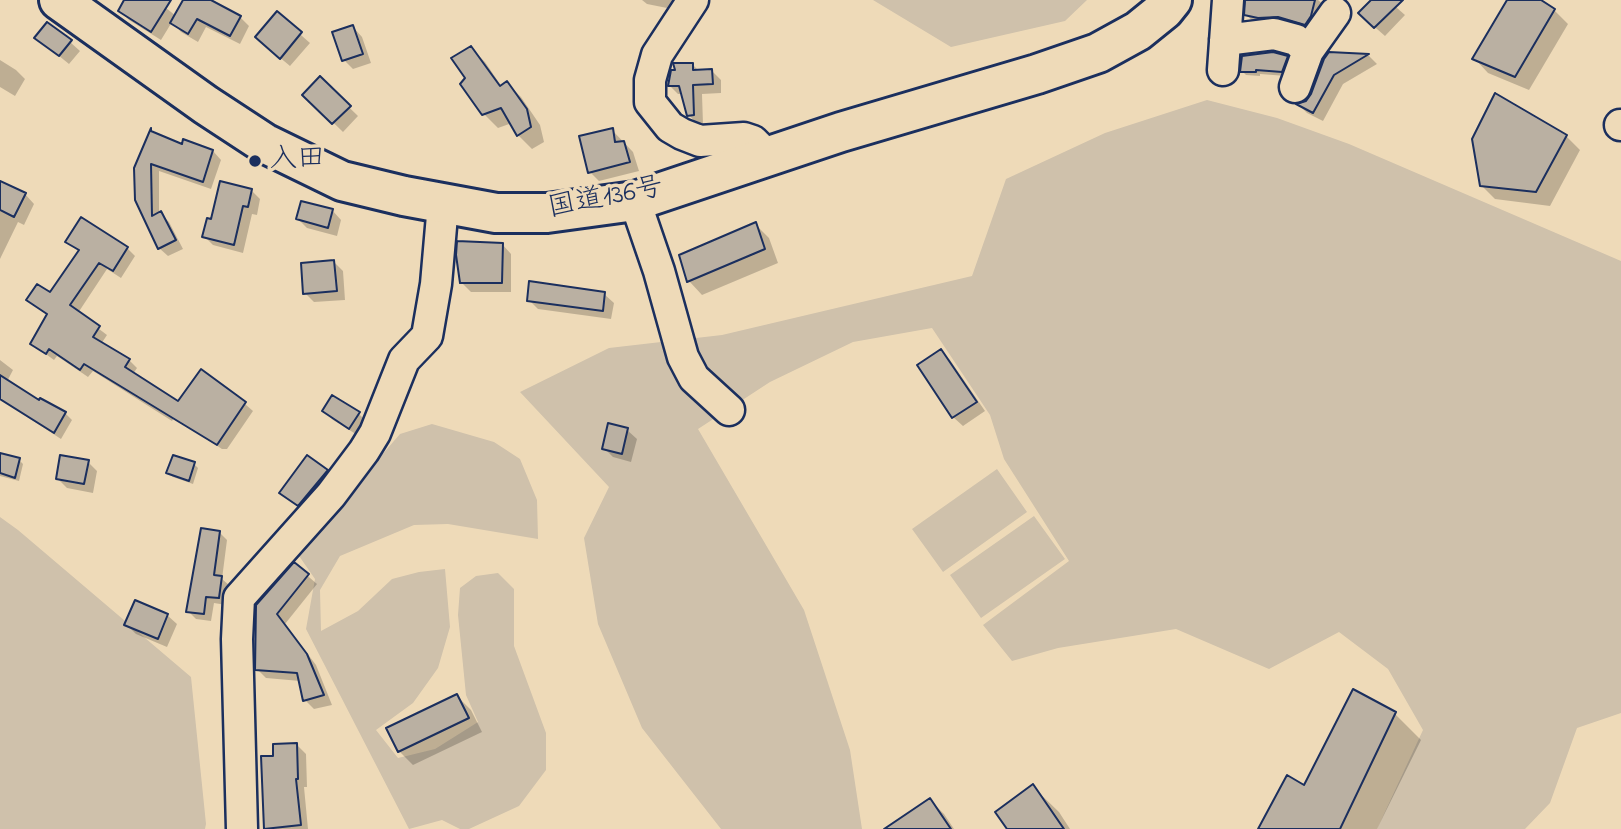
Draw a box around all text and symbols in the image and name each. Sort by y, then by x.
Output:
place label: 入田 [269,144,325,178]
marker: 入田 [247,153,263,169]
street label: 国道136号 [545,172,667,228]

